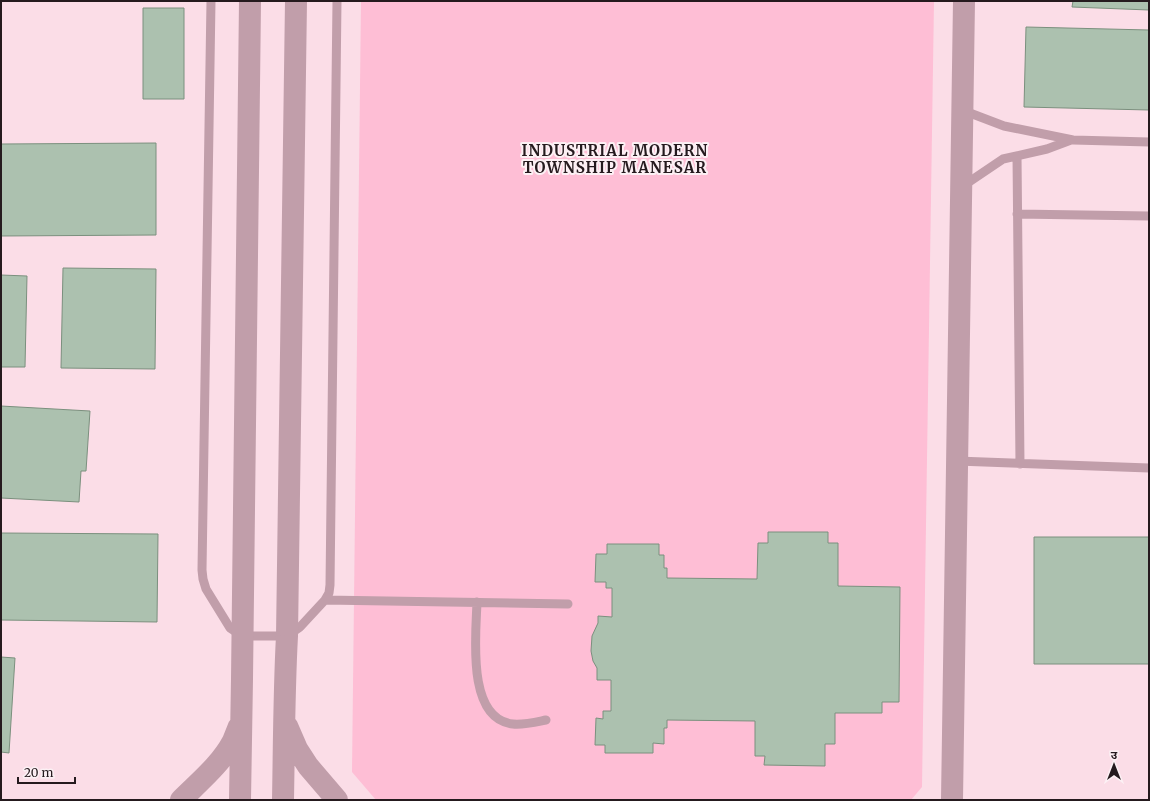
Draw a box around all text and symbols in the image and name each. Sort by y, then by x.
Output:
district label: INDUSTRIAL MODERN TOWNSHIP MANESAR [522,141,708,177]
north arrow [1094,745,1134,785]
text: उ [1111,748,1118,762]
scale bar [18,759,75,785]
text: 20 m [24,765,53,780]

